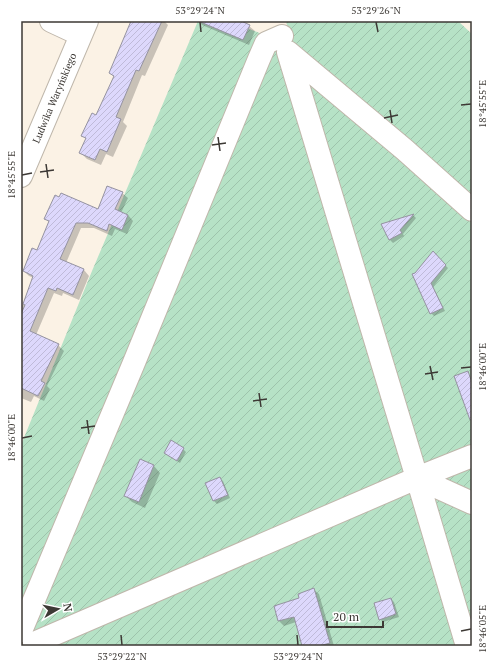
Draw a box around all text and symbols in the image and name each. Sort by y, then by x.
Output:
text: 53°29'24"N [175,4,225,17]
text: 53°29'26"N [351,4,401,17]
street label: Ludwika Waryńskiego [30,51,80,145]
text: 18°45'55"E [476,80,489,128]
text: 18°45'55"E [5,151,18,199]
text: 18°46'00"E [476,343,489,391]
text: 18°46'00"E [5,414,18,462]
north arrow [38,589,78,629]
text: N [60,602,76,613]
scale bar [327,603,383,629]
text: 18°46'05"E [476,605,489,653]
text: 20 m [333,609,360,624]
text: 53°29'22"N [97,650,147,663]
text: 53°29'24"N [273,650,323,663]

